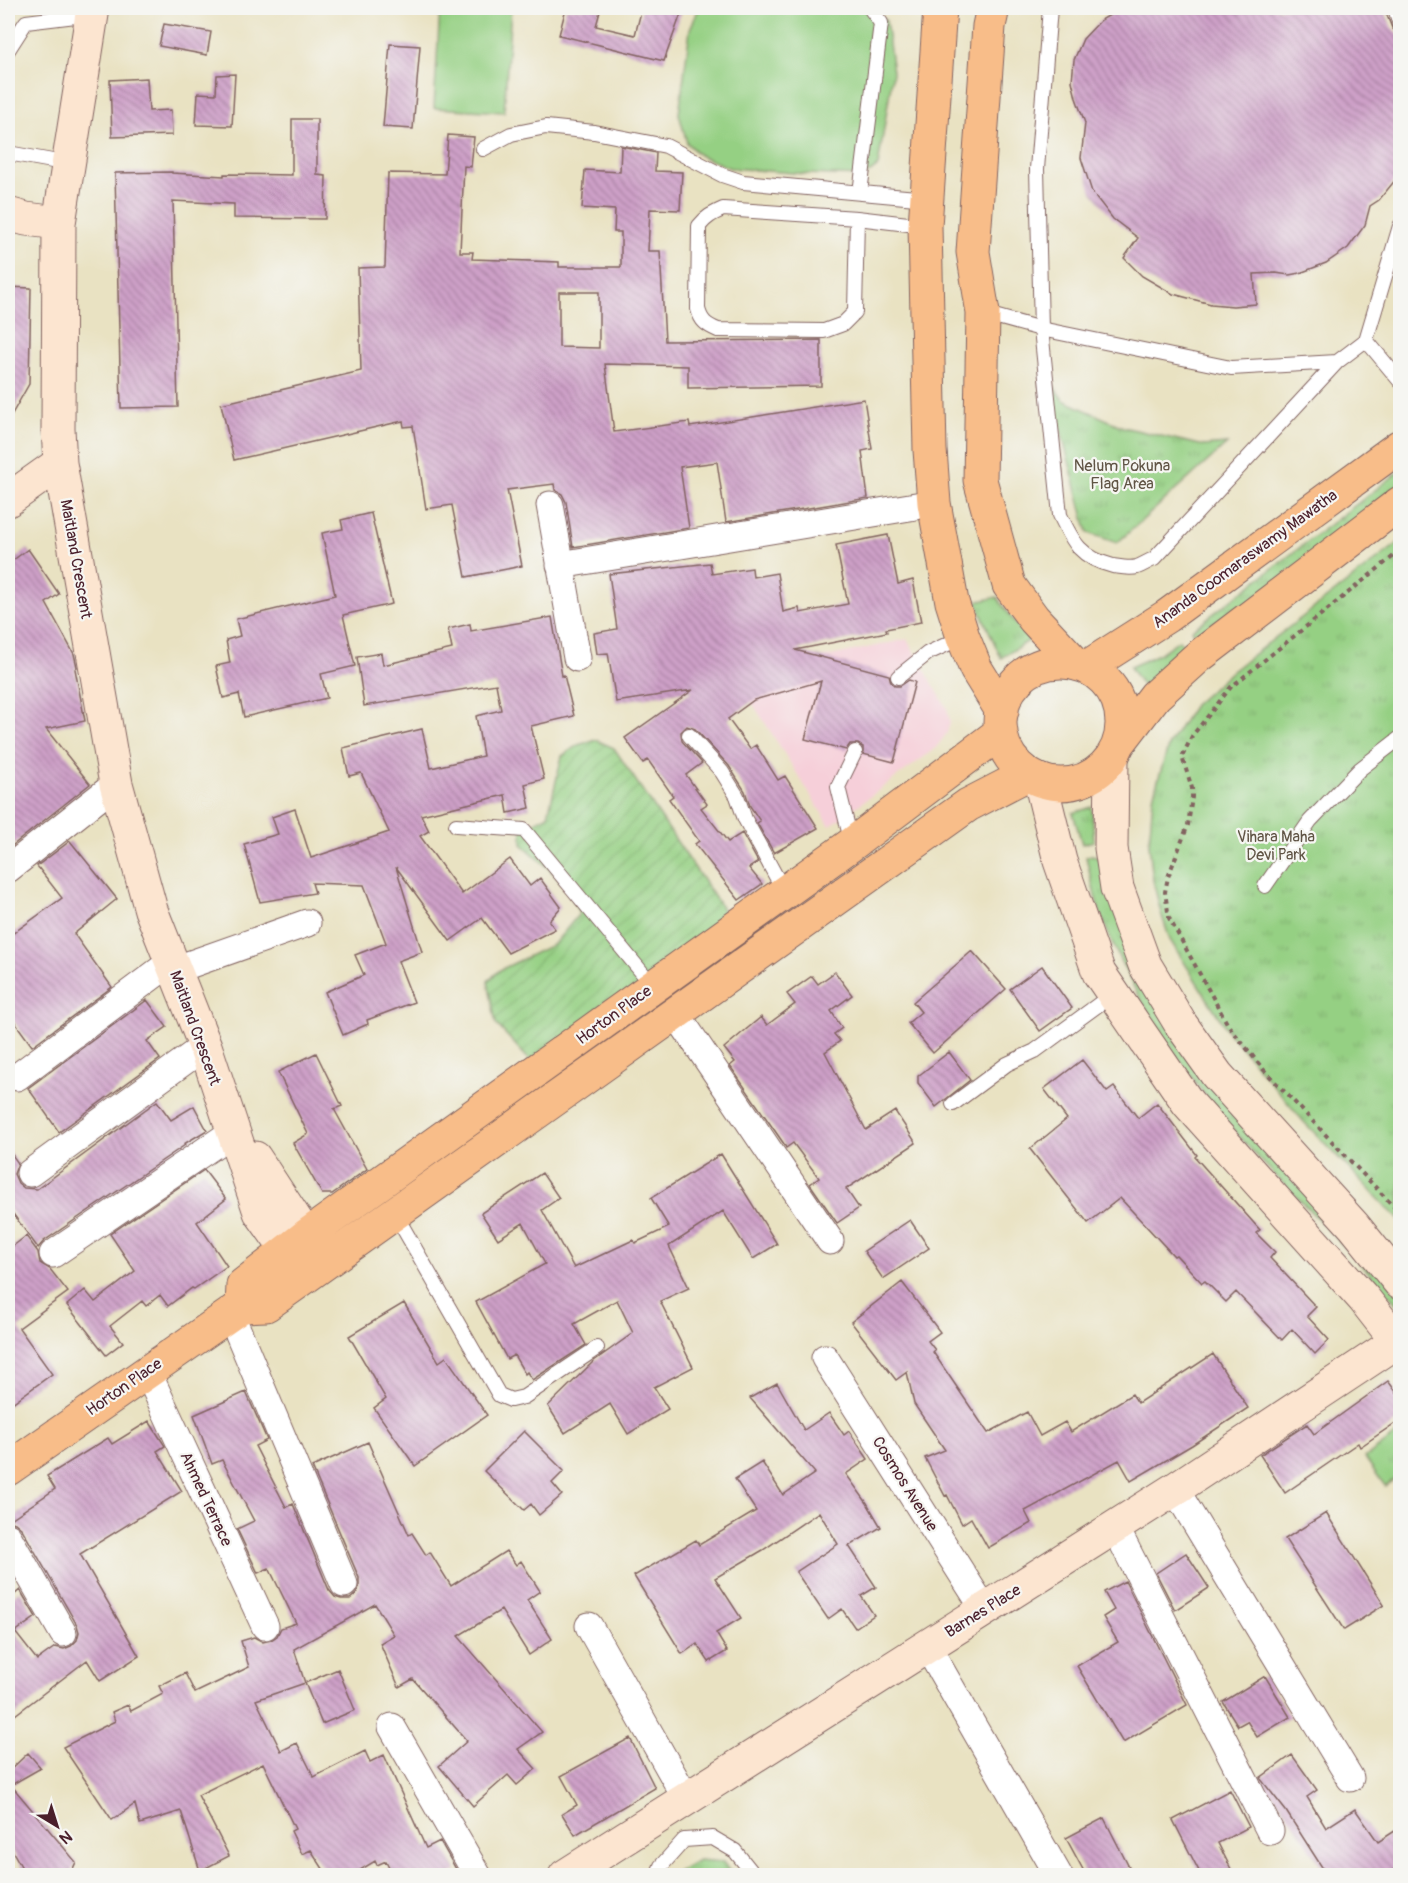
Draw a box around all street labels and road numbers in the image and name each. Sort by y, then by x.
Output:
street label: Ananda Coomaraswamy Mawatha [1149,485,1341,633]
street label: Maitland Crescent [56,498,96,621]
street label: Maitland Crescent [165,968,225,1089]
street label: Horton Place [573,981,656,1049]
street label: Horton Place [82,1354,166,1420]
street label: Cosmos Avenue [868,1433,942,1535]
street label: Ahmed Terrace [175,1449,237,1550]
street label: Barnes Place [941,1580,1025,1642]

